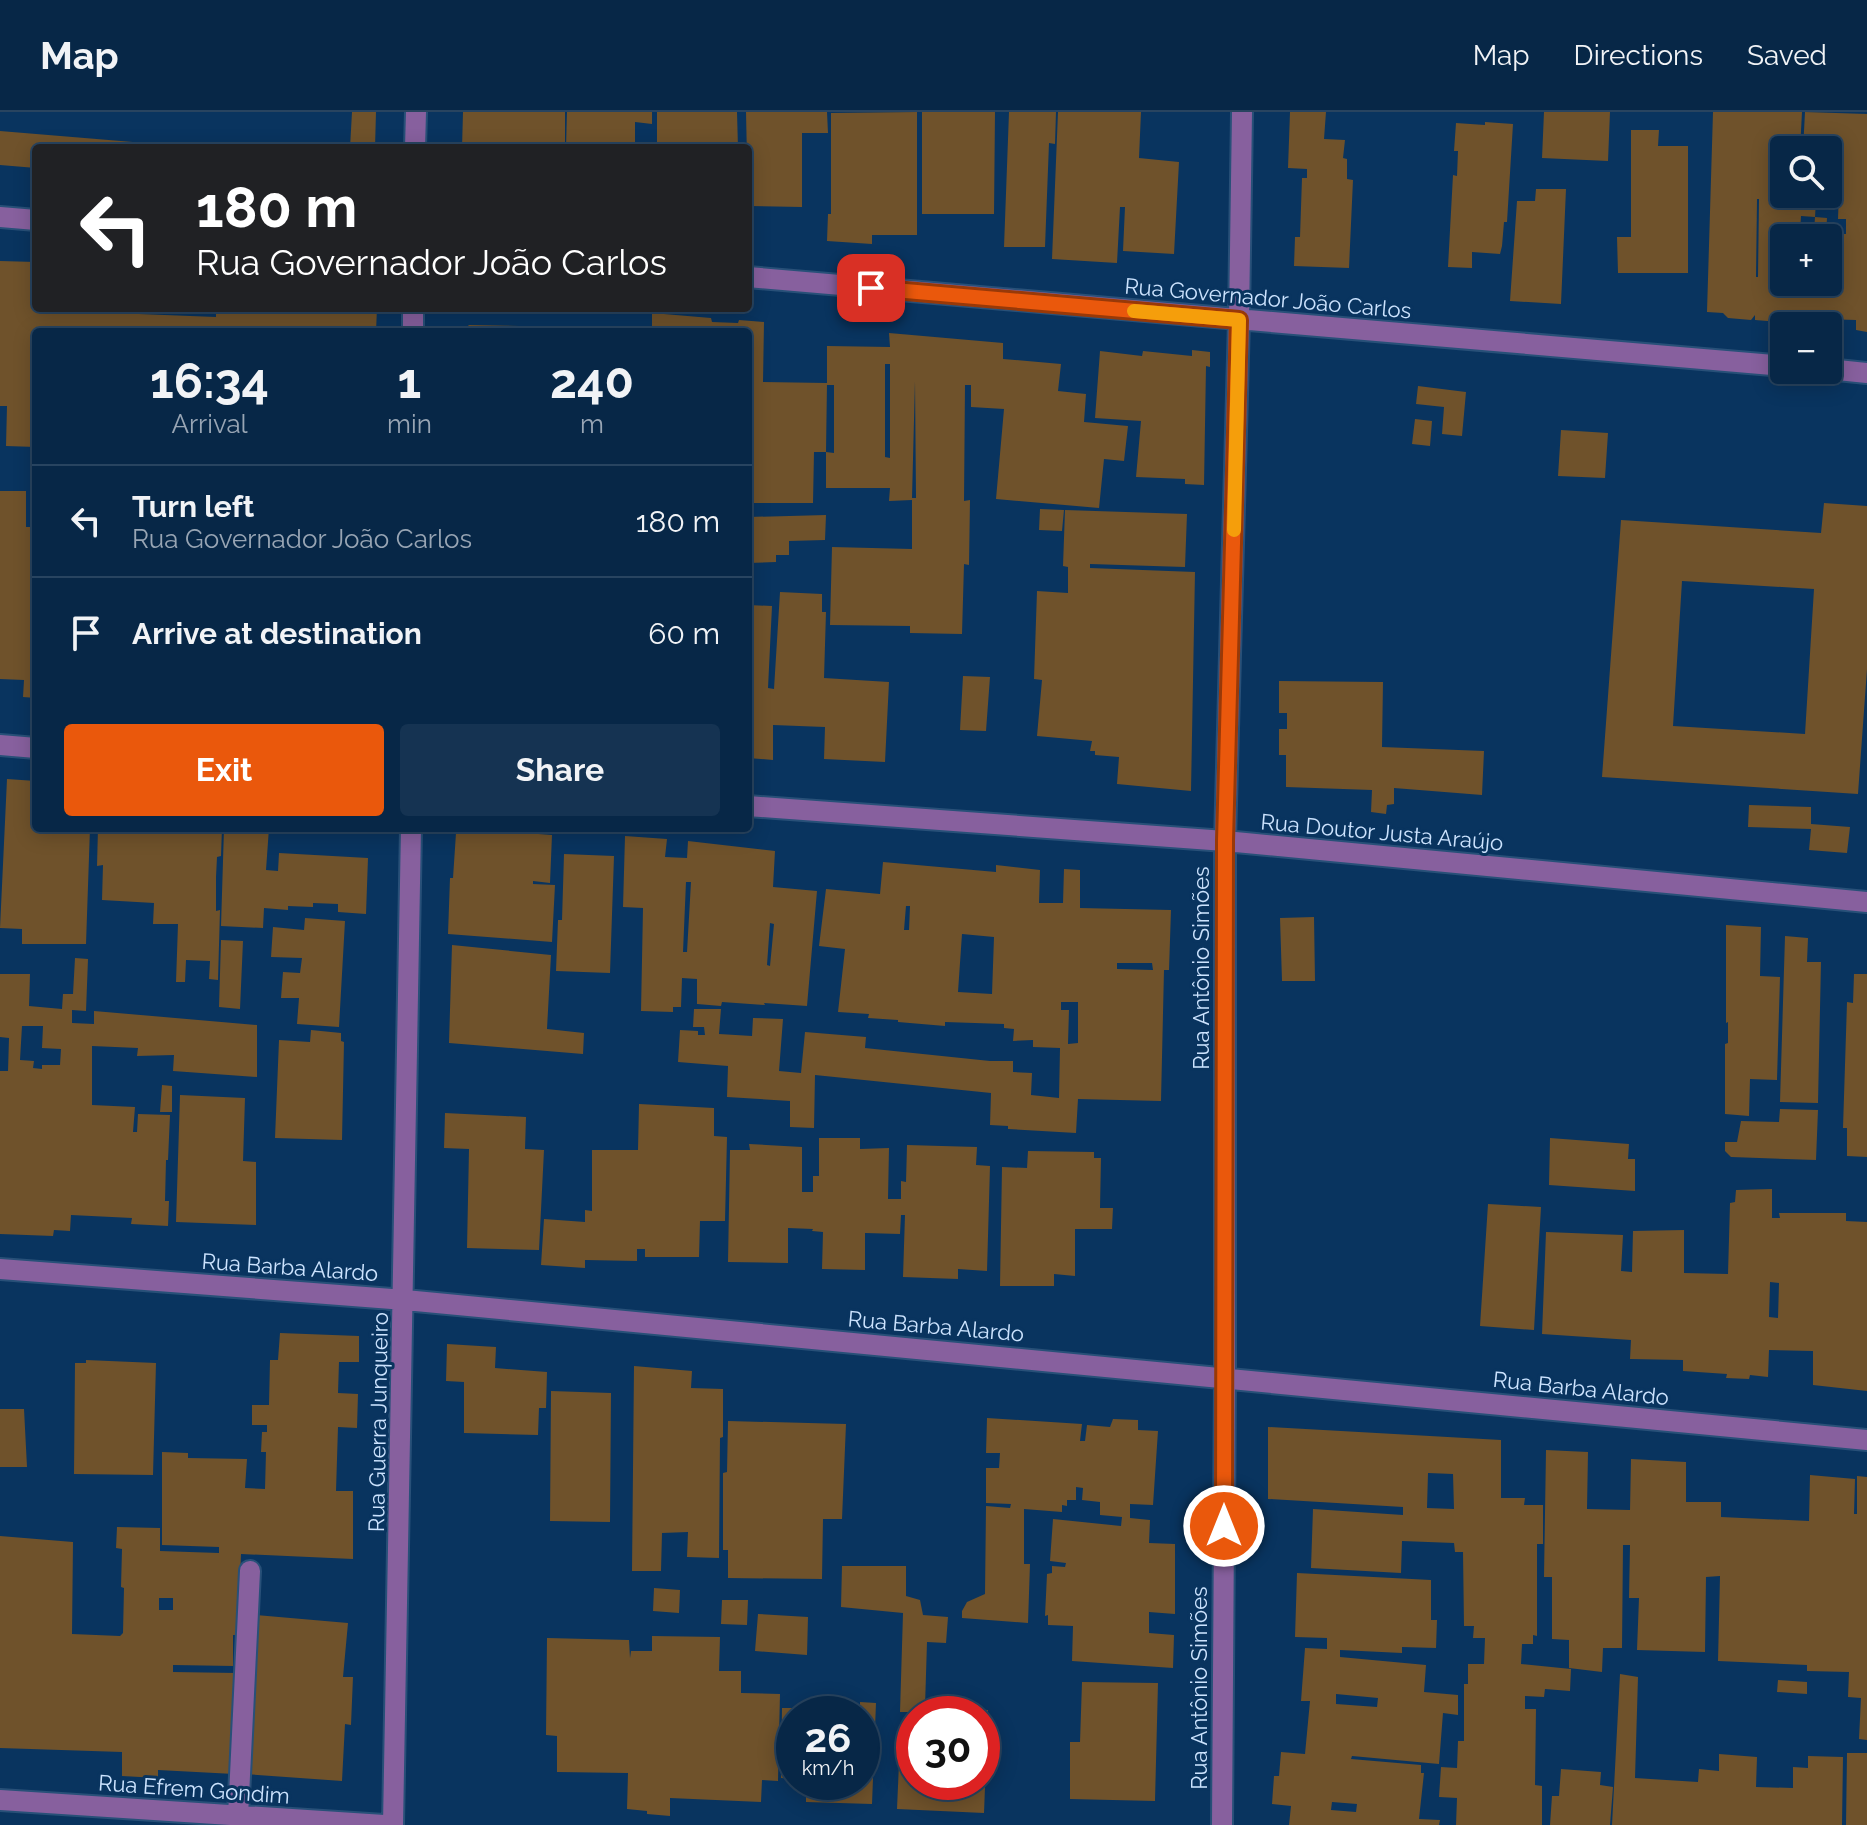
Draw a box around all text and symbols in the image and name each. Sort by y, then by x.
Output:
text: Map [40,33,119,78]
text: Map [1473,39,1530,72]
text: Directions [1574,39,1703,72]
text: Saved [1747,39,1827,72]
map controls [1770,136,1842,384]
button: search [1770,136,1842,208]
text: 180 m [196,174,357,240]
icon: left [64,176,168,280]
button: + [1770,224,1842,296]
text: Rua Governador João Carlos [196,241,667,283]
pin [837,254,905,322]
icon: arrive [849,266,893,310]
street label: Rua Governador João Carlos [1124,273,1412,323]
button: − [1770,312,1842,384]
text: 16:34 [150,353,269,409]
text: 1 [398,353,421,409]
text: 240 [550,353,634,409]
text: Arrival [171,409,248,439]
text: min [387,409,432,439]
text: m [580,409,604,439]
text: Turn left [132,489,254,524]
icon: left [64,499,108,543]
text: 180 m [636,504,720,539]
text: Rua Governador João Carlos [132,524,472,554]
icon: arrive [64,611,108,655]
text: Arrive at destination [132,616,422,651]
text: 60 m [648,616,720,651]
button: Exit [64,724,384,816]
button: Share [400,724,720,816]
street label: Rua Doutor Justa Araújo [1260,808,1504,856]
street label: Rua Antônio Simões [1188,866,1214,1070]
street label: Rua Barba Alardo [201,1248,379,1286]
street label: Rua Barba Alardo [847,1305,1025,1347]
street label: Rua Guerra Junqueiro [363,1312,393,1532]
street label: Rua Barba Alardo [1492,1366,1670,1410]
position arrow [1182,1484,1266,1568]
street label: Rua Antônio Simões [1186,1586,1212,1790]
speed limit sign: 30 [896,1696,1000,1800]
text: 26 [805,1714,851,1761]
text: km/h [802,1756,854,1780]
street label: Rua Efrem Gondim [97,1769,291,1809]

